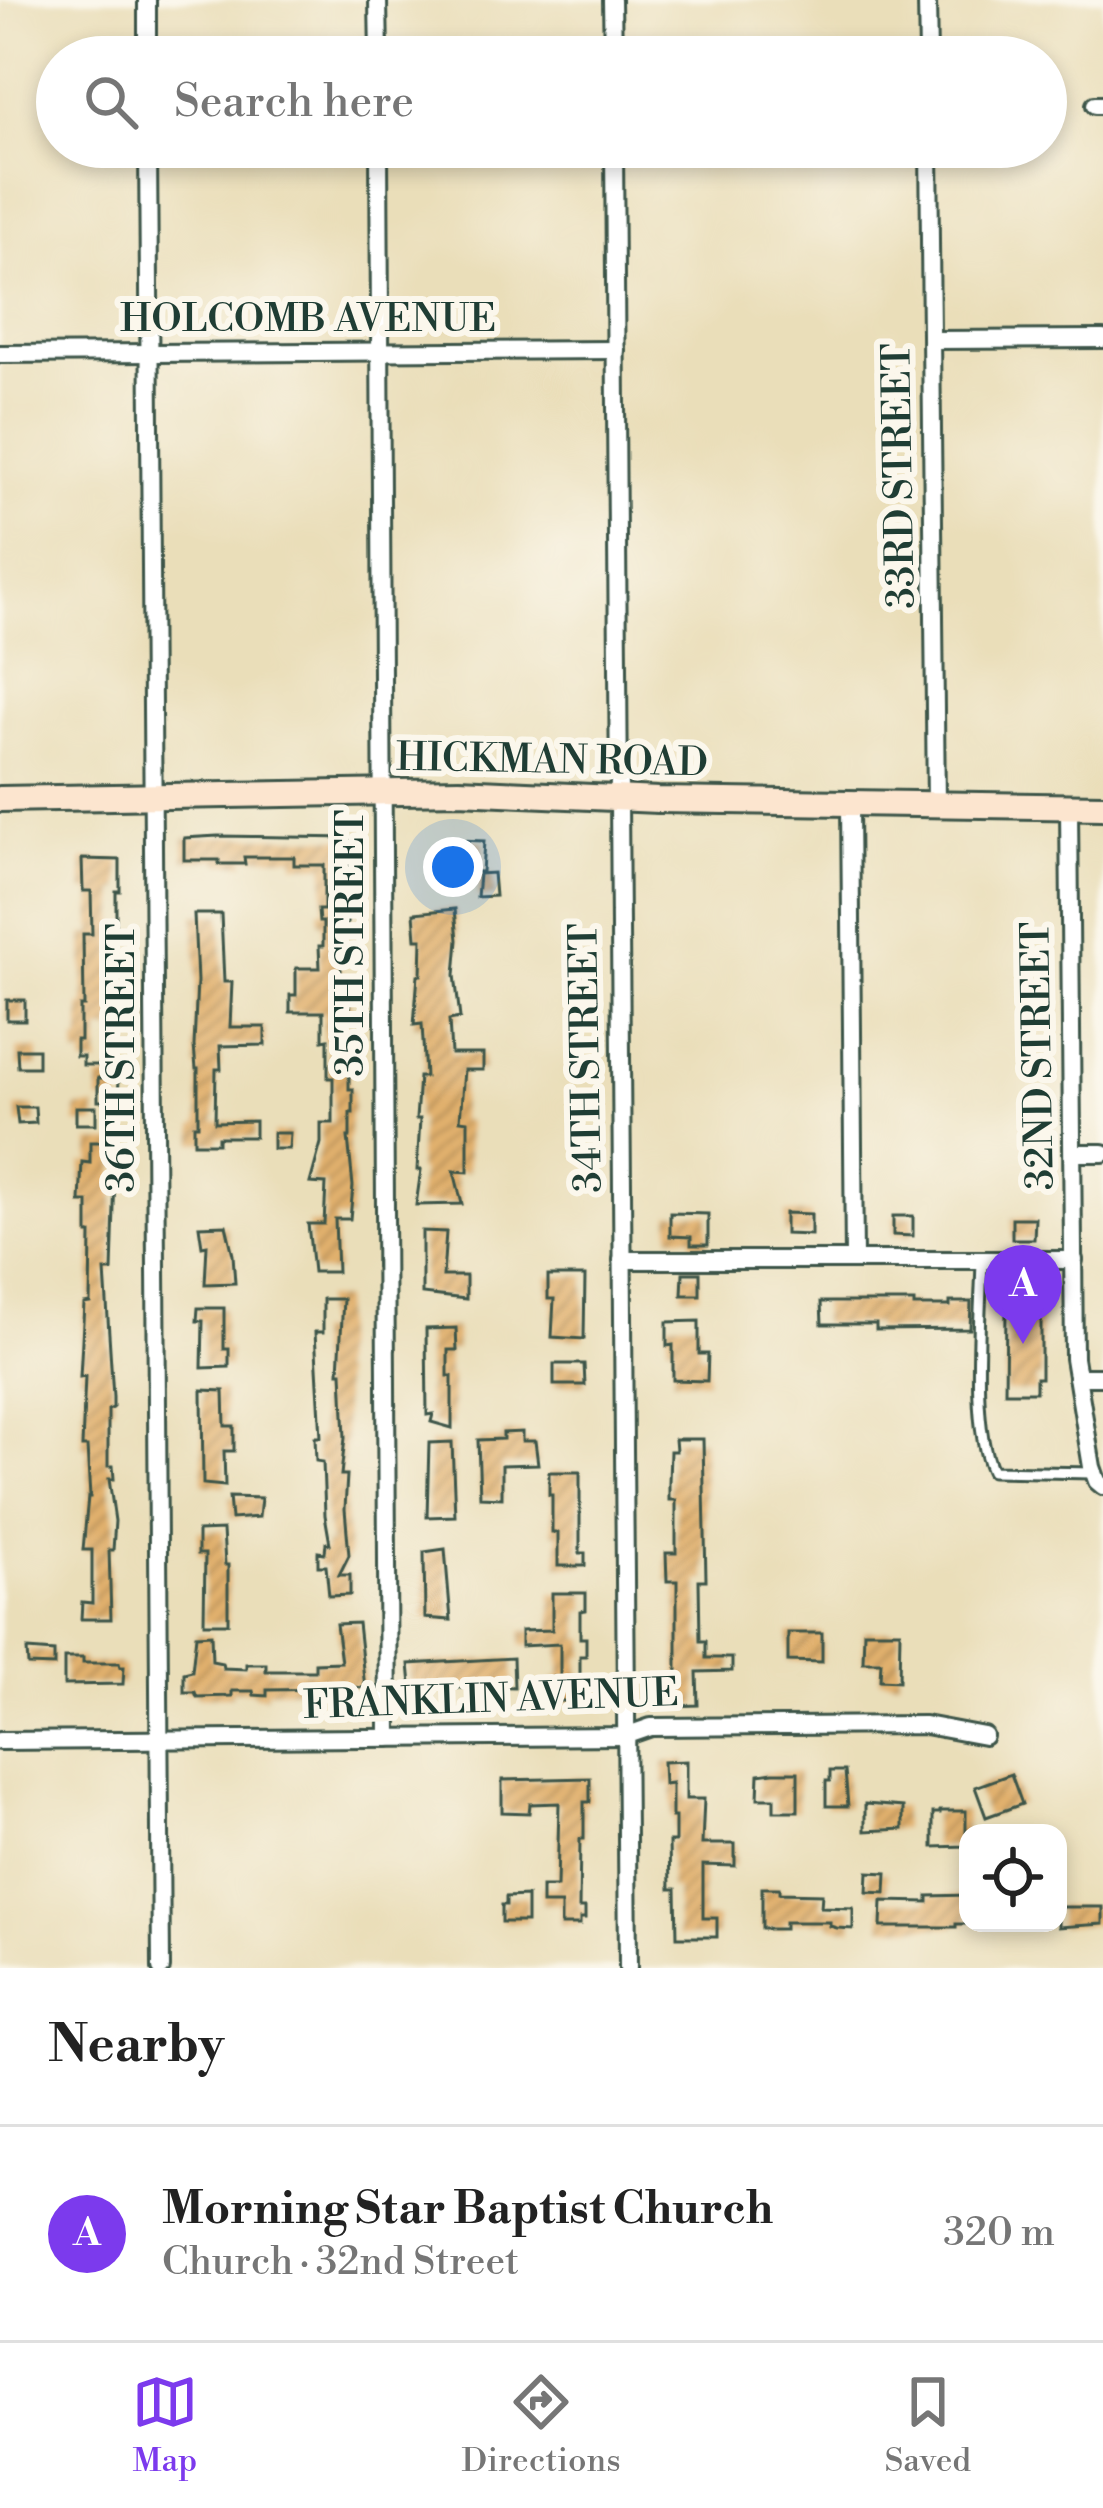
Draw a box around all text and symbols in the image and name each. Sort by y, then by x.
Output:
search box [36,36,1067,168]
icon: search [78,69,144,135]
text: Search here [174,74,414,131]
street label: HOLCOMB AVENUE [120,295,496,344]
street label: 33RD STREET [873,343,927,609]
street label: HICKMAN ROAD [396,734,708,788]
street label: 35TH STREET [327,809,376,1077]
your location [423,837,483,897]
street label: 32ND STREET [1012,921,1066,1191]
street label: 36TH STREET [98,923,147,1193]
street label: 34TH STREET [560,923,614,1193]
pin: A [984,1245,1062,1344]
street label: FRANKLIN AVENUE [302,1669,680,1731]
map controls [959,1824,1067,1932]
button: locate [959,1824,1067,1932]
text: Nearby [48,2014,224,2078]
text: Morning Star Baptist Church [162,2181,773,2238]
text: A [73,2209,101,2258]
text: 320 m [943,2209,1055,2258]
text: Church · 32nd Street [162,2238,519,2287]
tab: Map [132,2369,198,2482]
tab: Directions [462,2369,621,2482]
tab: Saved [884,2369,971,2482]

